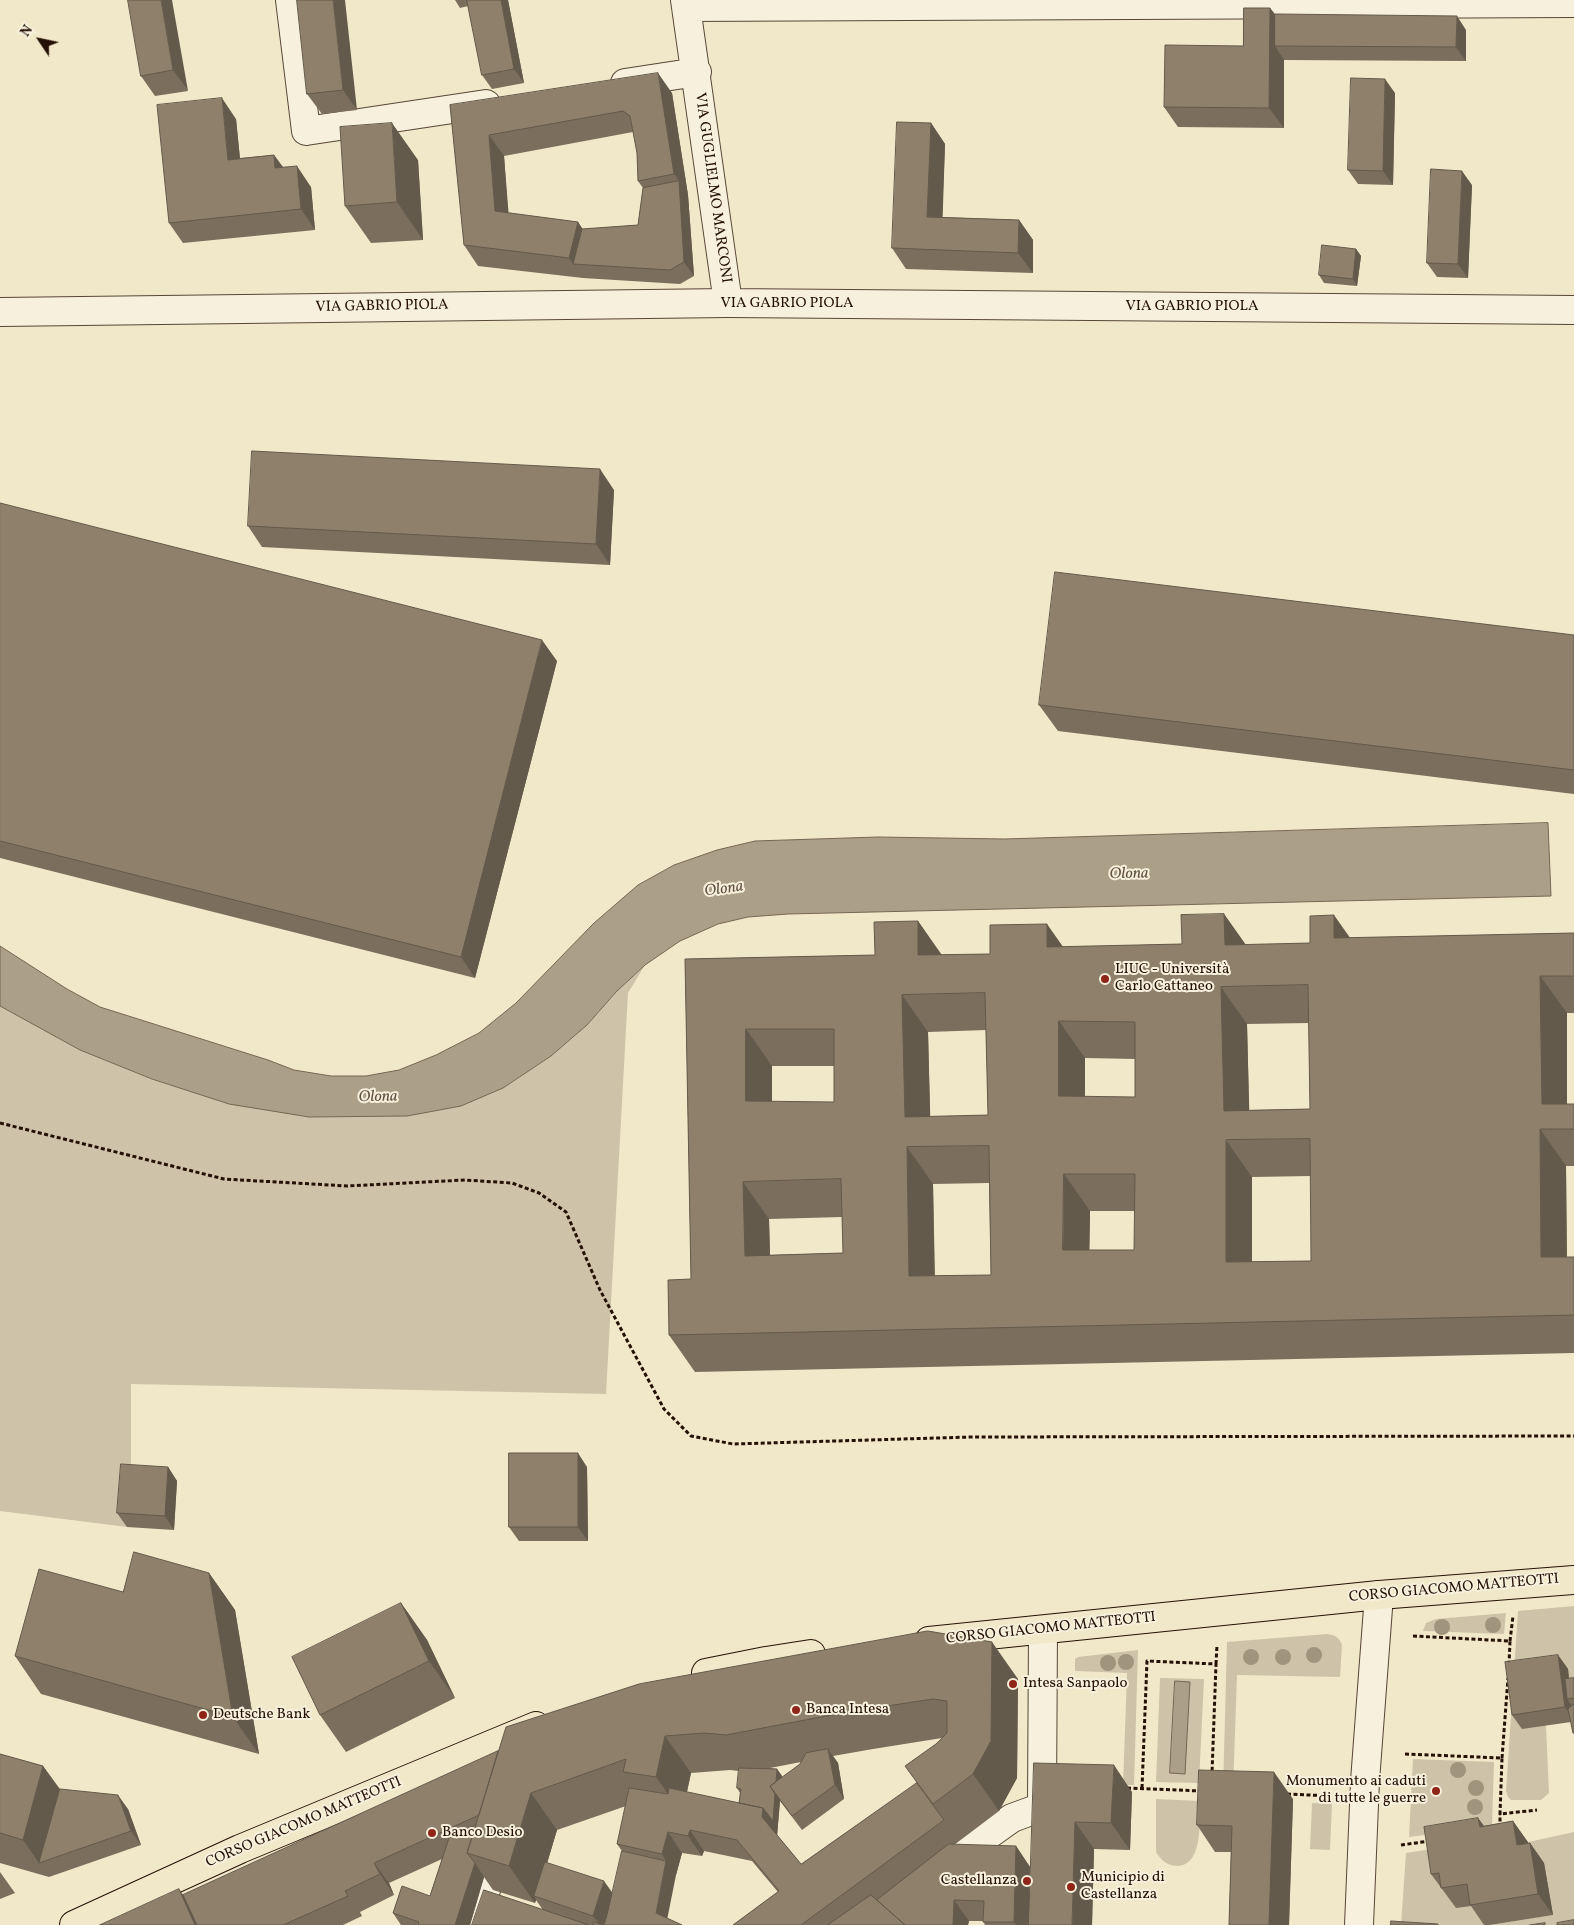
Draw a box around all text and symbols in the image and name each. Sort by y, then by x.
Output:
north arrow [15,15,65,65]
text: N [16,22,38,41]
street label: VIA GUGLIELMO MARCONI [690,92,734,284]
street label: VIA GABRIO PIOLA [720,295,854,313]
street label: VIA GABRIO PIOLA [315,297,449,317]
street label: VIA GABRIO PIOLA [1125,298,1259,316]
water label: Olona [1109,865,1149,885]
water label: Olona [703,878,745,902]
place label: LIUC - Università Carlo Cattaneo [1115,961,1229,996]
marker: LIUC - Università Carlo Cattaneo [1099,973,1111,985]
water label: Olona [358,1088,398,1108]
street label: CORSO GIACOMO MATTEOTTI [1348,1571,1560,1607]
street label: CORSO GIACOMO MATTEOTTI [945,1609,1157,1649]
place label: Intesa Sanpaolo [1023,1675,1127,1693]
marker: Intesa Sanpaolo [1007,1678,1019,1690]
place label: Banca Intesa [806,1701,889,1719]
marker: Banca Intesa [790,1704,802,1716]
place label: Deutsche Bank [213,1706,311,1724]
marker: Deutsche Bank [197,1709,209,1721]
place label: Monumento ai caduti di tutte le guerre [1286,1773,1426,1808]
street label: CORSO GIACOMO MATTEOTTI [203,1774,405,1872]
marker: Monumento ai caduti di tutte le guerre [1430,1785,1442,1797]
place label: Banco Desio [442,1824,522,1842]
marker: Banco Desio [426,1827,438,1839]
place label: Municipio di Castellanza [1081,1869,1165,1904]
place label: Castellanza [941,1872,1017,1890]
marker: Castellanza [1021,1875,1033,1887]
marker: Municipio di Castellanza [1065,1881,1077,1893]

